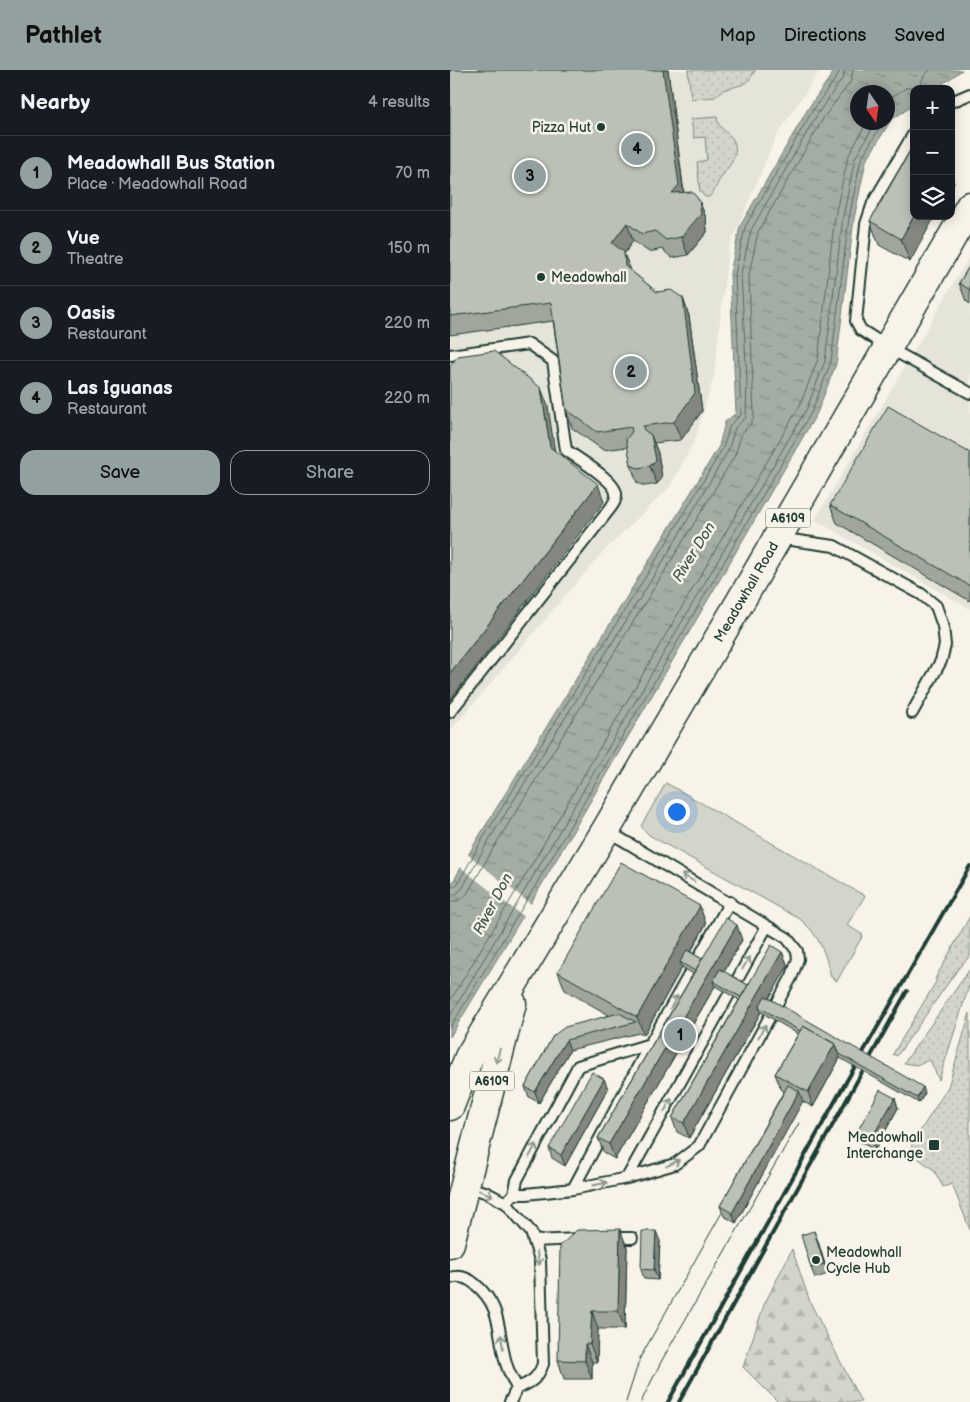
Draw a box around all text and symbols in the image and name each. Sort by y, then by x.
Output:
text: Pathlet [25,21,102,50]
text: Map [720,25,756,46]
text: Directions [784,25,866,46]
text: Saved [894,25,945,46]
north arrow [850,85,895,130]
map controls [910,85,955,220]
button: + [910,85,955,130]
text: Nearby [20,90,90,115]
text: 4 results [368,93,430,112]
place label: Pizza Hut [532,119,592,136]
marker: Pizza Hut [595,121,607,133]
pin: 4 [621,130,653,168]
button: − [910,130,955,175]
text: Meadowhall Bus Station [67,152,275,175]
pin: 3 [514,157,546,195]
text: 1 [33,164,39,183]
text: 70 m [395,164,430,183]
text: Place · Meadowhall Road [67,175,247,194]
button: layers [910,175,955,220]
text: Vue [67,227,100,250]
text: 2 [31,239,41,258]
text: 150 m [388,239,430,258]
text: Theatre [67,250,123,269]
place label: Meadowhall [551,269,627,286]
marker: Meadowhall [535,271,547,283]
text: Oasis [67,302,115,325]
text: 3 [31,314,41,333]
text: 220 m [384,314,430,333]
text: Restaurant [67,325,147,344]
pin: 2 [615,353,647,391]
text: Las Iguanas [67,377,173,400]
text: 4 [31,389,41,408]
text: 220 m [384,389,430,408]
text: Restaurant [67,400,147,419]
button: Save [20,450,220,495]
button: Share [230,450,430,495]
road number: A6109 [766,508,810,528]
water label: River Don [668,519,720,585]
street label: Meadowhall Road [710,539,782,645]
your location [664,799,690,825]
water label: River Don [469,870,517,938]
one-way arrow [681,872,695,882]
one-way arrow [742,956,752,971]
one-way arrow [669,995,679,1009]
pin: 1 [664,1016,696,1054]
one-way arrow [758,1024,767,1039]
one-way arrow [493,1048,502,1064]
road number: A6109 [470,1071,514,1090]
one-way arrow [663,1098,673,1113]
place label: Meadowhall Interchange [846,1129,923,1162]
marker: Meadowhall Interchange [927,1138,941,1152]
one-way arrow [528,1142,538,1157]
one-way arrow [665,1158,680,1168]
one-way arrow [592,1178,608,1188]
one-way arrow [478,1189,493,1199]
place label: Meadowhall Cycle Hub [826,1244,902,1277]
one-way arrow [534,1250,543,1266]
marker: Meadowhall Cycle Hub [810,1254,822,1266]
one-way arrow [497,1334,507,1350]

